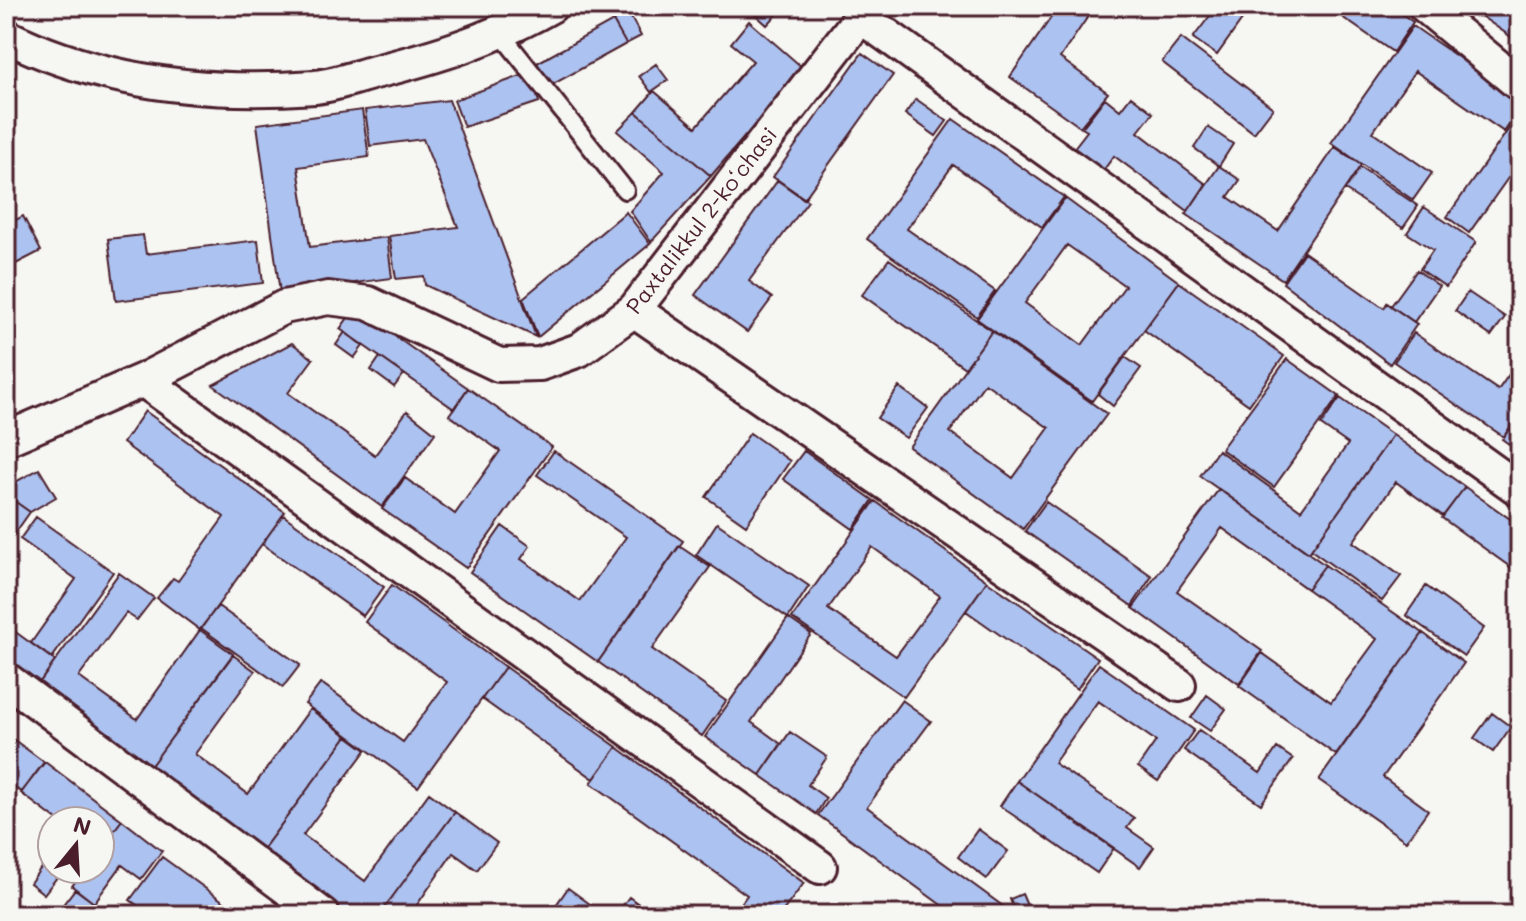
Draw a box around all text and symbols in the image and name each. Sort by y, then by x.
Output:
street label: Paxtalikkul 2-koʻchasi [619,120,783,320]
north arrow [36,805,116,885]
text: N [70,809,95,842]

